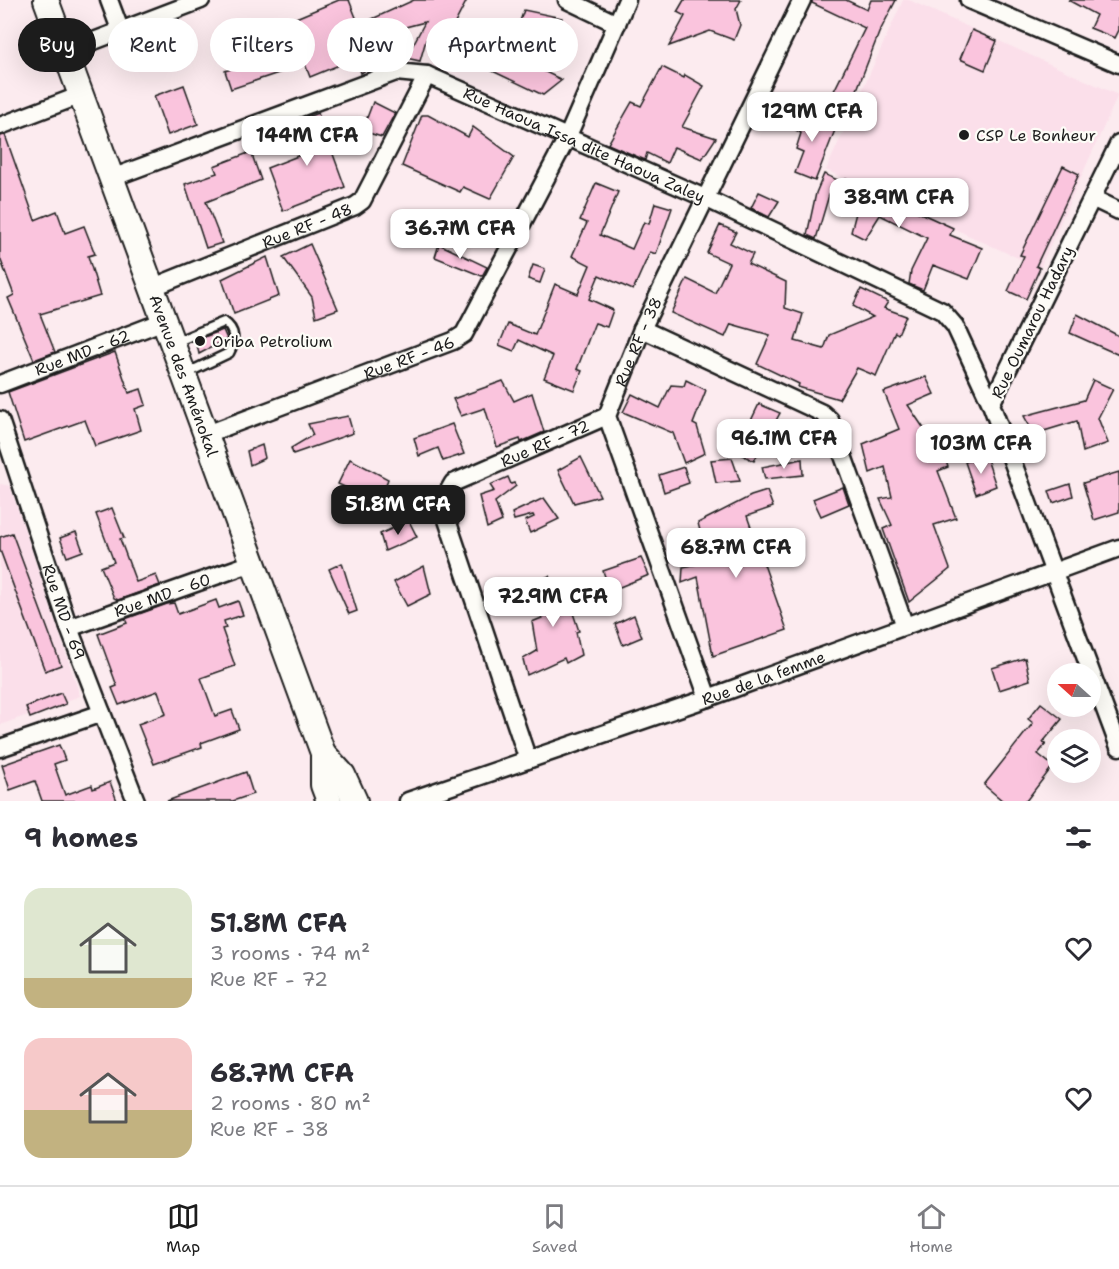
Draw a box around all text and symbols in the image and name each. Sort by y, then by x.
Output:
chip: Buy [18,18,96,72]
chip: Rent [108,18,198,72]
chip: Filters [210,18,315,72]
chip: New [327,18,414,72]
chip: Apartment [426,18,578,72]
street label: Rue Haoua Issa dite Haoua Zaley [460,82,708,208]
pin: 129M CFA [750,92,874,143]
text: 129M CFA [761,98,863,124]
pin: 144M CFA [245,116,369,167]
text: 144M CFA [256,122,358,148]
place label: CSP Le Bonheur [976,125,1096,146]
marker: CSP Le Bonheur [957,128,971,142]
pin: 38.9M CFA [830,178,968,229]
text: 38.9M CFA [844,184,954,210]
street label: Rue RF - 48 [259,198,355,253]
pin: 36.7M CFA [391,209,529,260]
text: 36.7M CFA [404,215,516,241]
street label: Rue Oumarou Hadary [986,243,1079,402]
street label: Avenue des Aménokal [144,292,223,460]
street label: Rue RF - 38 [610,294,667,390]
street label: Rue MD - 62 [32,325,133,381]
place label: Oriba Petrolium [212,331,332,352]
street label: Rue RF - 46 [361,331,458,385]
marker: Oriba Petrolium [193,334,207,348]
street label: Rue RF - 72 [497,415,592,472]
pin: 96.1M CFA [715,419,853,470]
pin: 103M CFA [919,424,1043,475]
text: 96.1M CFA [731,425,837,451]
text: 103M CFA [930,430,1032,456]
pin: 51.8M CFA [329,485,467,536]
text: 51.8M CFA [345,491,451,517]
pin: 68.7M CFA [667,528,805,579]
text: 68.7M CFA [681,534,791,560]
street label: Rue MD - 69 [37,561,90,663]
street label: Rue MD - 60 [111,569,213,622]
pin: 72.9M CFA [484,577,622,628]
text: 72.9M CFA [498,583,608,609]
street label: Rue de la femme [699,646,828,710]
north arrow [1047,663,1101,717]
map controls [1047,663,1101,783]
button: layers [1047,729,1101,783]
text: 9 homes [24,820,138,855]
icon: filters [1062,821,1095,854]
text: 51.8M CFA [210,905,347,940]
icon: home [72,912,144,984]
icon: heart [1062,932,1095,965]
text: 3 rooms · 74 m² [210,940,370,966]
text: Rue RF - 72 [210,966,328,992]
text: 68.7M CFA [210,1055,354,1090]
icon: home [72,1062,144,1134]
icon: heart [1062,1082,1095,1115]
text: 2 rooms · 80 m² [210,1090,371,1116]
text: Rue RF - 38 [210,1116,329,1142]
tab: Map [166,1200,200,1257]
tab: Saved [532,1200,577,1257]
tab: Home [909,1200,953,1257]

